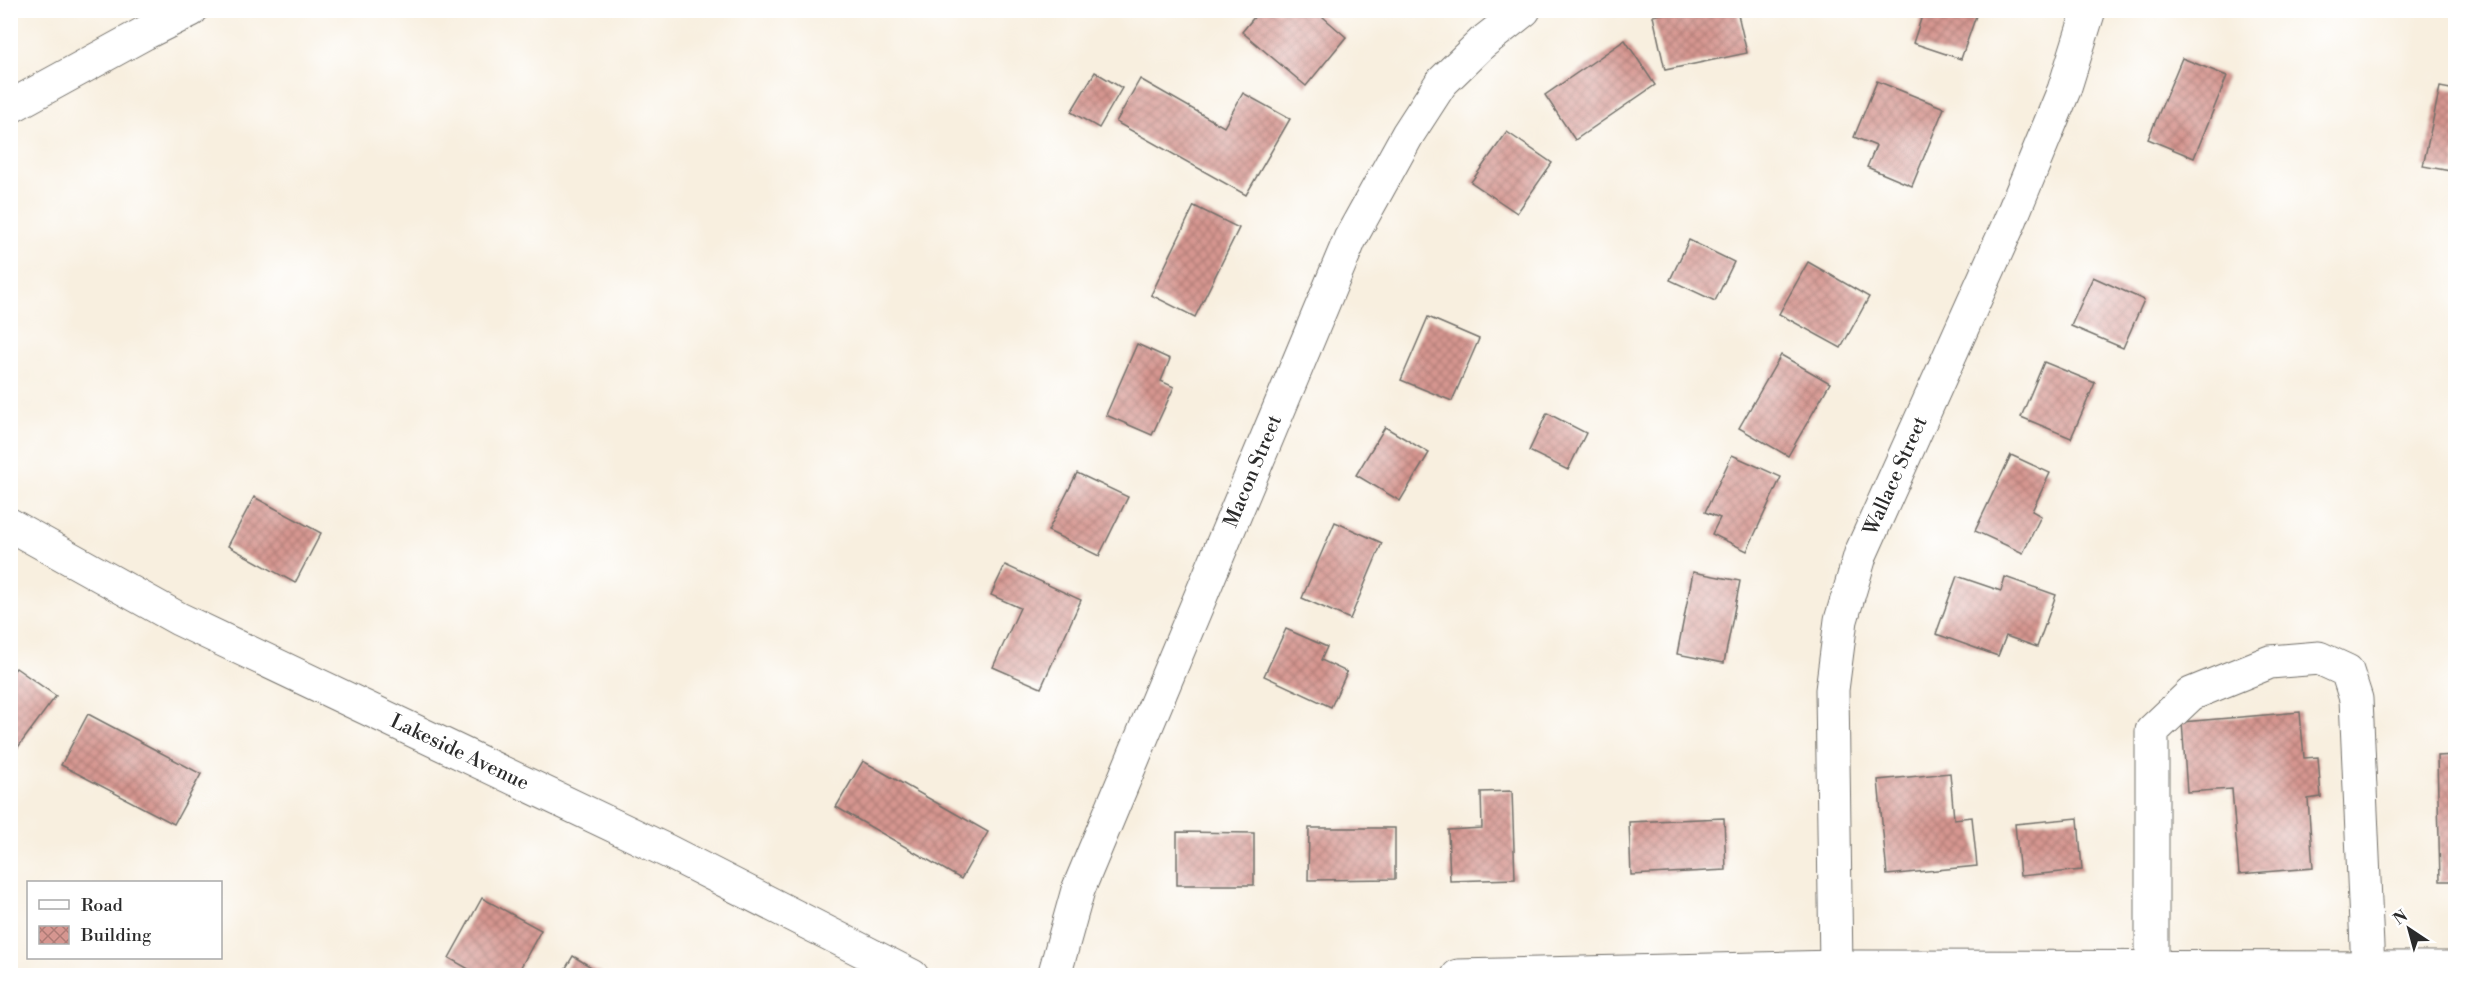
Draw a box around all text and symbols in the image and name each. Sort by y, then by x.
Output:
street label: Macon Street [1218,411,1288,531]
street label: Wallace Street [1858,413,1933,540]
street label: Lakeside Avenue [386,709,533,796]
legend [27,881,222,959]
text: Road [81,894,124,917]
north arrow [2379,899,2439,959]
text: N [2390,906,2412,929]
text: Building [80,924,152,947]

